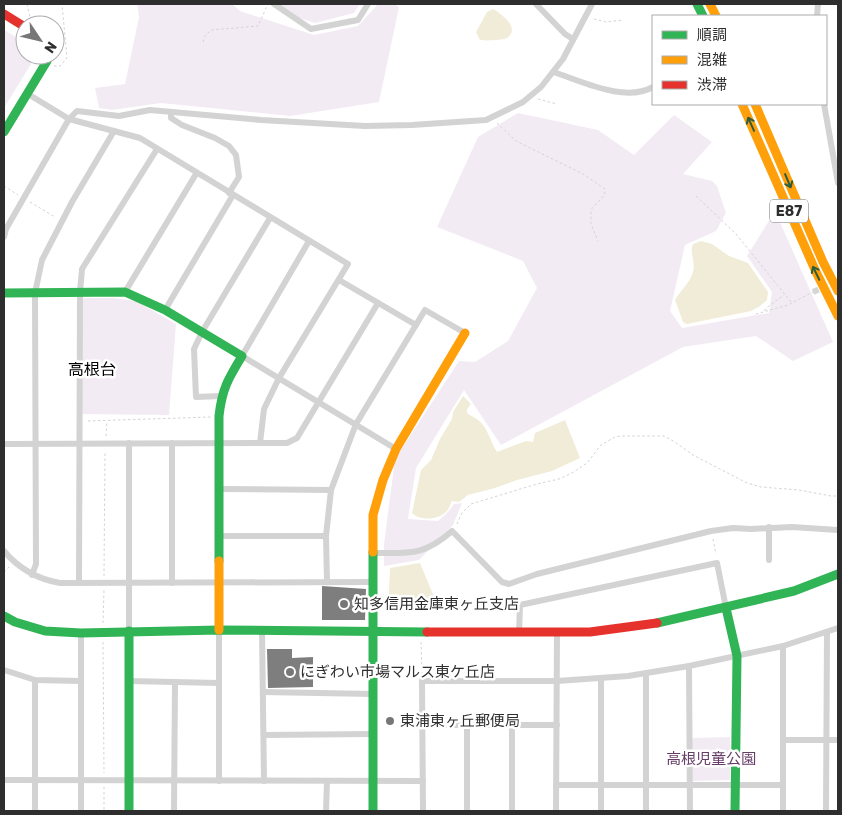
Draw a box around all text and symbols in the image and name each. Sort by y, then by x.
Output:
north arrow [15,15,65,65]
legend [652,15,827,105]
text: 順調 [697,26,727,44]
text: N [40,38,60,56]
text: 混雑 [697,51,727,69]
text: 渋滞 [697,76,727,94]
one-way arrow [745,117,755,132]
one-way arrow [783,173,793,188]
road number: E87 [770,200,808,222]
one-way arrow [811,266,821,281]
district label: 高根台 [68,360,116,379]
place label: 知多信用金庫東ヶ丘支店 [354,595,519,613]
marker: 知多信用金庫東ヶ丘支店 [338,598,350,610]
place label: にぎわい市場マルス東ケ丘店 [300,663,495,681]
marker: にぎわい市場マルス東ケ丘店 [284,666,296,678]
place label: 東浦東ヶ丘郵便局 [400,712,520,730]
marker: 東浦東ヶ丘郵便局 [384,715,396,727]
park label: 高根児童公園 [666,750,756,768]

